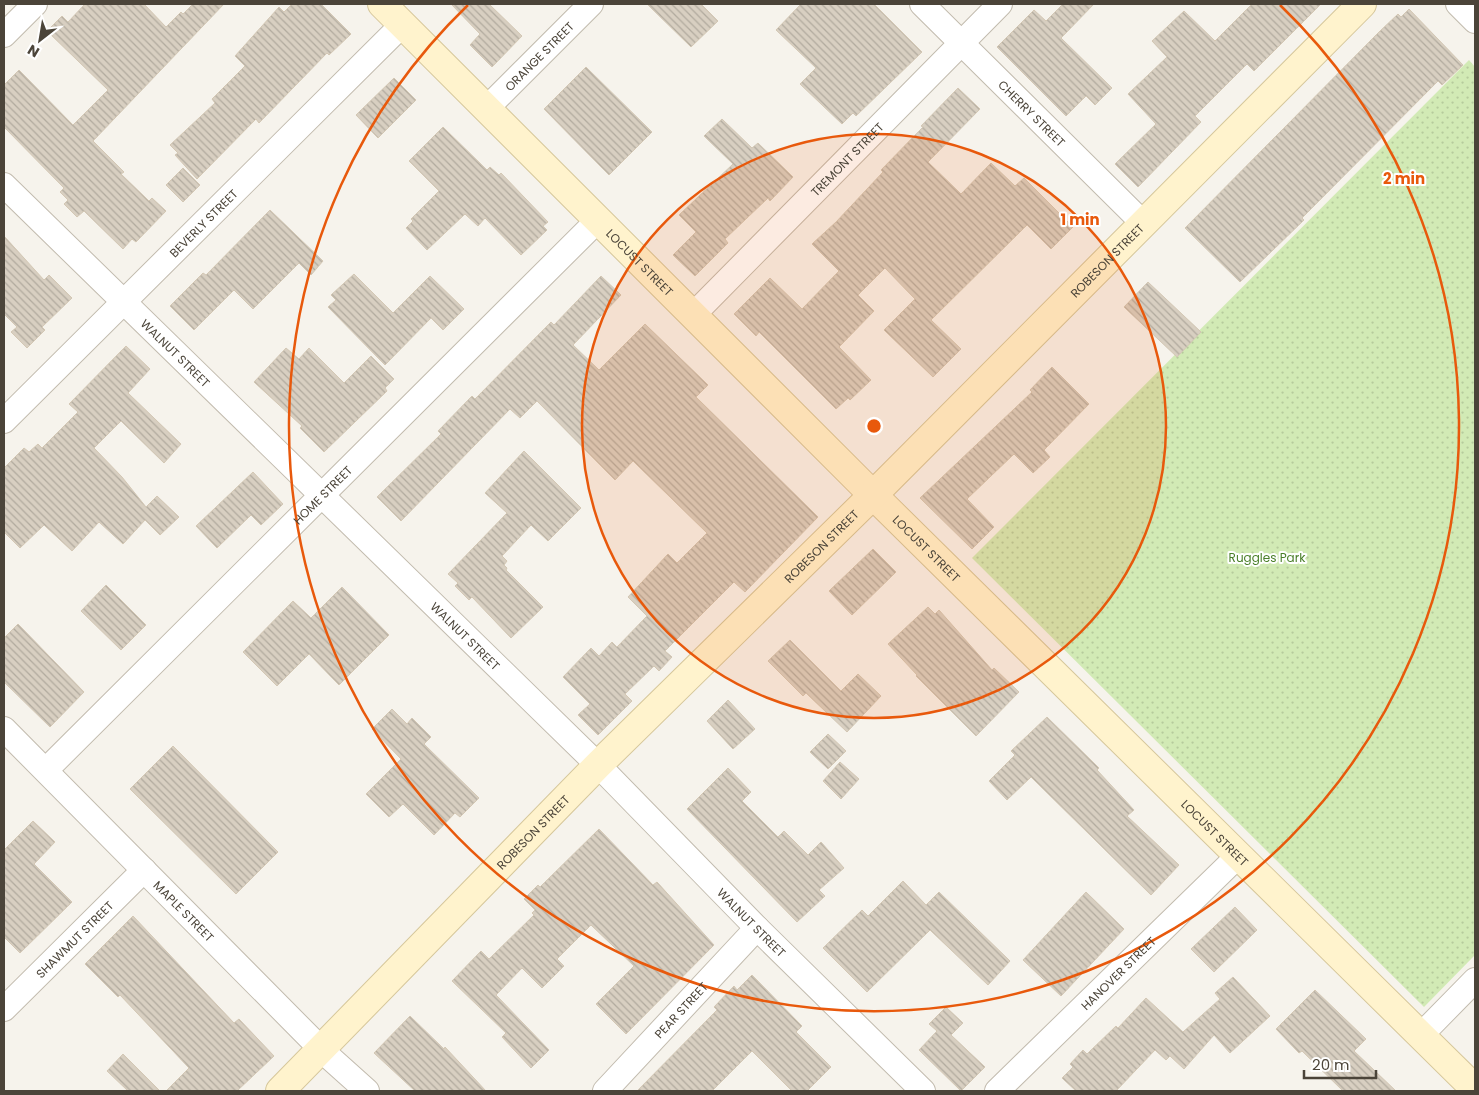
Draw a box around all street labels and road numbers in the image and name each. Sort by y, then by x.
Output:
street label: ORANGE STREET [501,17,578,94]
street label: CHERRY STREET [995,76,1070,151]
street label: TREMONT STREET [807,118,888,200]
street label: BEVERLY STREET [165,185,242,261]
street label: ROBESON STREET [1066,219,1148,301]
street label: LOCUST STREET [603,225,678,300]
street label: WALNUT STREET [137,315,215,391]
street label: HOME STREET [289,461,356,528]
street label: ROBESON STREET [780,505,862,586]
street label: LOCUST STREET [889,511,965,586]
street label: WALNUT STREET [427,598,504,674]
street label: ROBESON STREET [492,790,573,873]
street label: LOCUST STREET [1178,795,1253,870]
street label: MAPLE STREET [150,877,219,945]
street label: WALNUT STREET [714,884,790,961]
street label: SHAWMUT STREET [32,897,117,982]
street label: HANOVER STREET [1077,932,1160,1014]
street label: PEAR STREET [650,978,712,1042]

